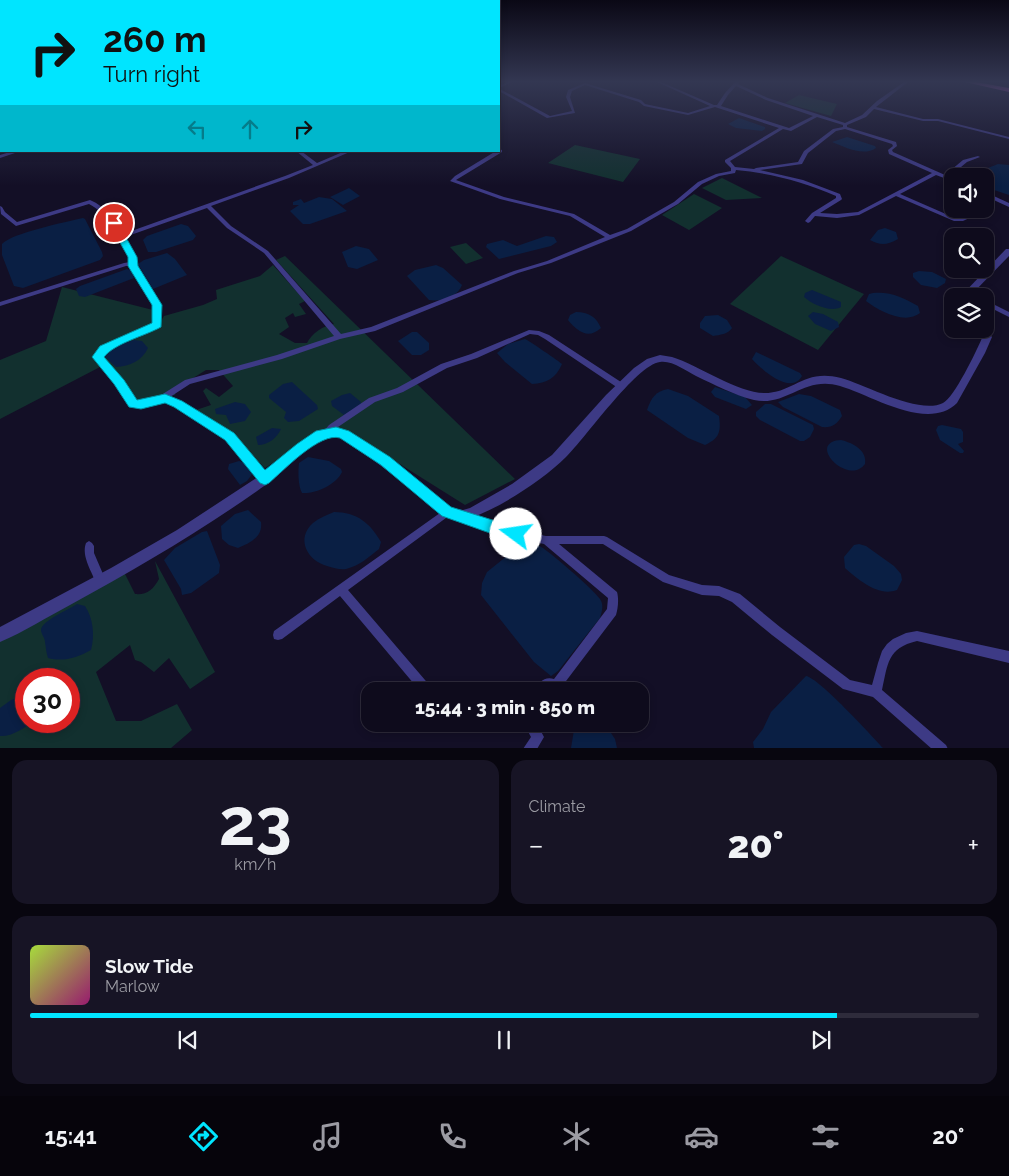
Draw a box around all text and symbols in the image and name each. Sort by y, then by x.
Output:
text: 260 m [103,19,206,60]
icon: right [20,20,85,85]
text: Turn right [103,61,200,87]
icon: left [183,115,211,143]
icon: ahead [236,115,264,143]
icon: right [289,115,317,143]
map controls [944,168,994,338]
button: sound [944,168,994,218]
pin [93,202,135,244]
icon: arrive [100,209,128,237]
button: search [944,228,994,278]
button: layers [944,288,994,338]
position arrow [489,507,541,559]
speed limit sign: 30 [15,668,80,733]
text: 15:44 · 3 min · 850 m [415,696,595,718]
text: 23 [219,784,292,860]
text: Climate [529,797,585,816]
text: 20° [727,822,783,867]
text: − [529,829,544,862]
text: + [967,829,979,862]
text: km/h [234,855,276,874]
text: Slow Tide [105,955,194,977]
text: Marlow [105,977,160,996]
icon: previous [174,1026,202,1054]
icon: pause [490,1026,518,1054]
icon: next [807,1026,835,1054]
icon: directions [186,1119,221,1154]
icon: music [310,1119,345,1154]
icon: phone [435,1119,470,1154]
icon: climate [559,1119,594,1154]
icon: car [684,1119,719,1154]
icon: filters [808,1119,843,1154]
text: 15:41 [45,1123,97,1149]
text: 20° [932,1123,964,1149]

